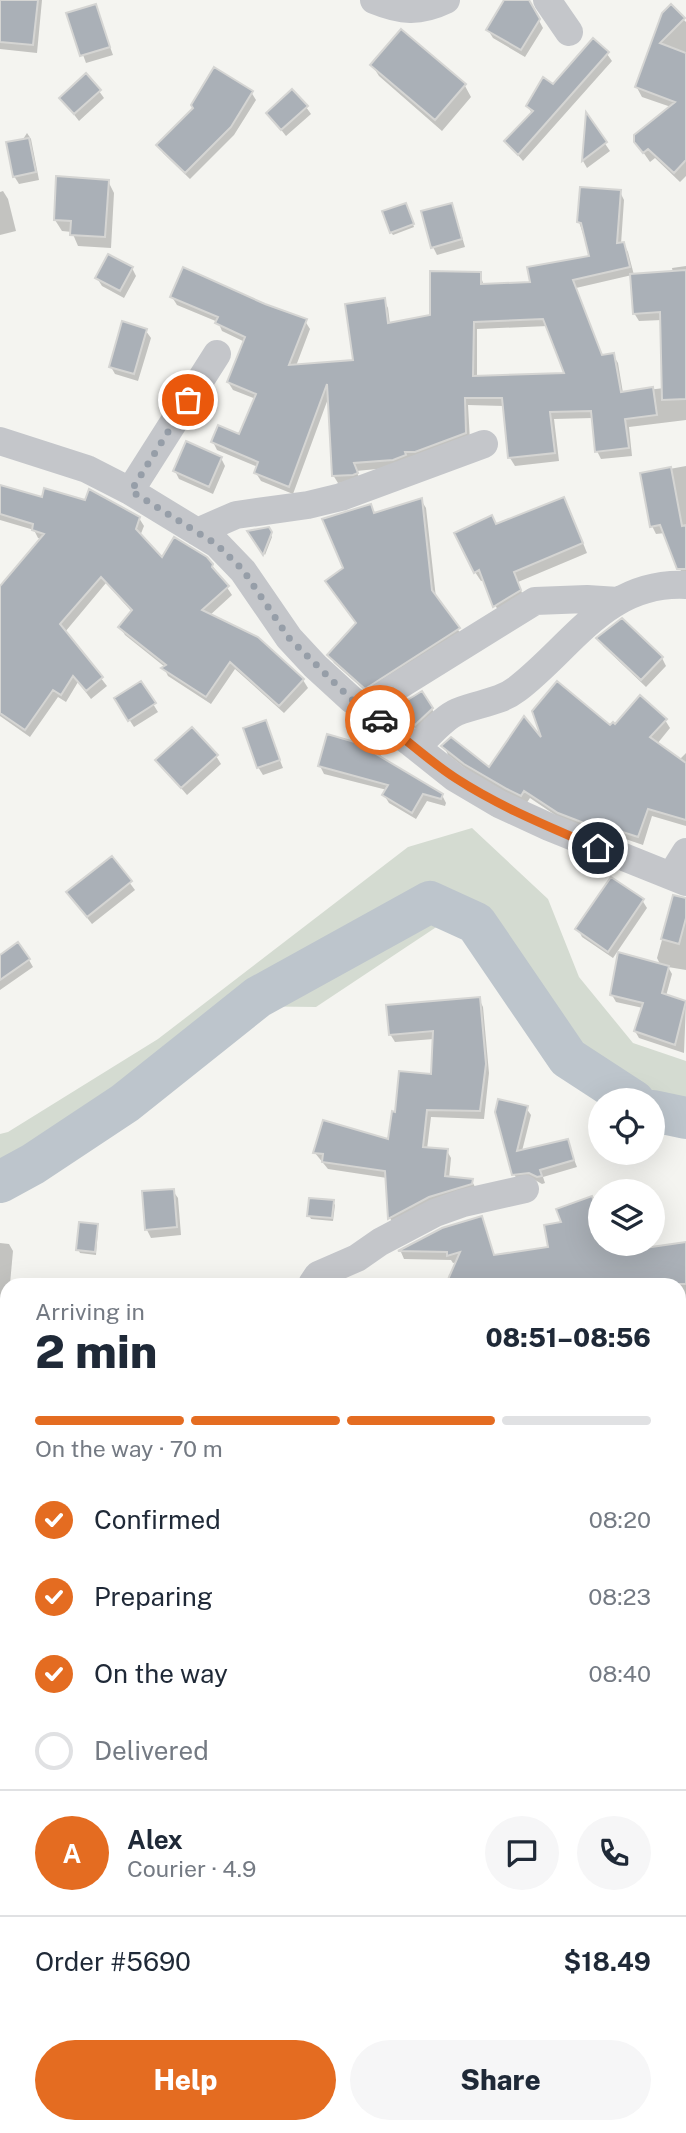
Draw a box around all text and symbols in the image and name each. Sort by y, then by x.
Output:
pin [158,370,218,430]
icon: bag [169,381,207,419]
courier [345,685,415,755]
icon: car [361,701,399,739]
pin [568,818,628,878]
icon: home [579,829,617,867]
map controls [588,1088,665,1256]
button: locate [588,1088,665,1165]
button: layers [588,1179,665,1256]
text: Arriving in [35,1298,145,1325]
text: 08:51–08:56 [486,1322,651,1353]
text: 2 min [35,1324,157,1378]
text: On the way · 70 m [35,1435,223,1462]
icon: check [35,1501,73,1539]
text: Confirmed [94,1504,221,1535]
text: 08:20 [589,1506,651,1533]
icon: check [35,1578,73,1616]
text: Preparing [94,1581,213,1612]
text: 08:23 [588,1583,651,1610]
icon: check [35,1655,73,1693]
text: On the way [94,1658,228,1689]
text: 08:40 [589,1660,651,1687]
text: Delivered [94,1735,209,1766]
button: chat [485,1816,559,1890]
button: phone [577,1816,651,1890]
text: Alex [127,1824,183,1855]
text: A [63,1838,81,1869]
text: Courier · 4.9 [127,1855,256,1882]
text: Order #5690 [35,1946,191,1977]
text: $18.49 [564,1946,651,1977]
button: Help [35,2040,336,2120]
button: Share [350,2040,651,2120]

